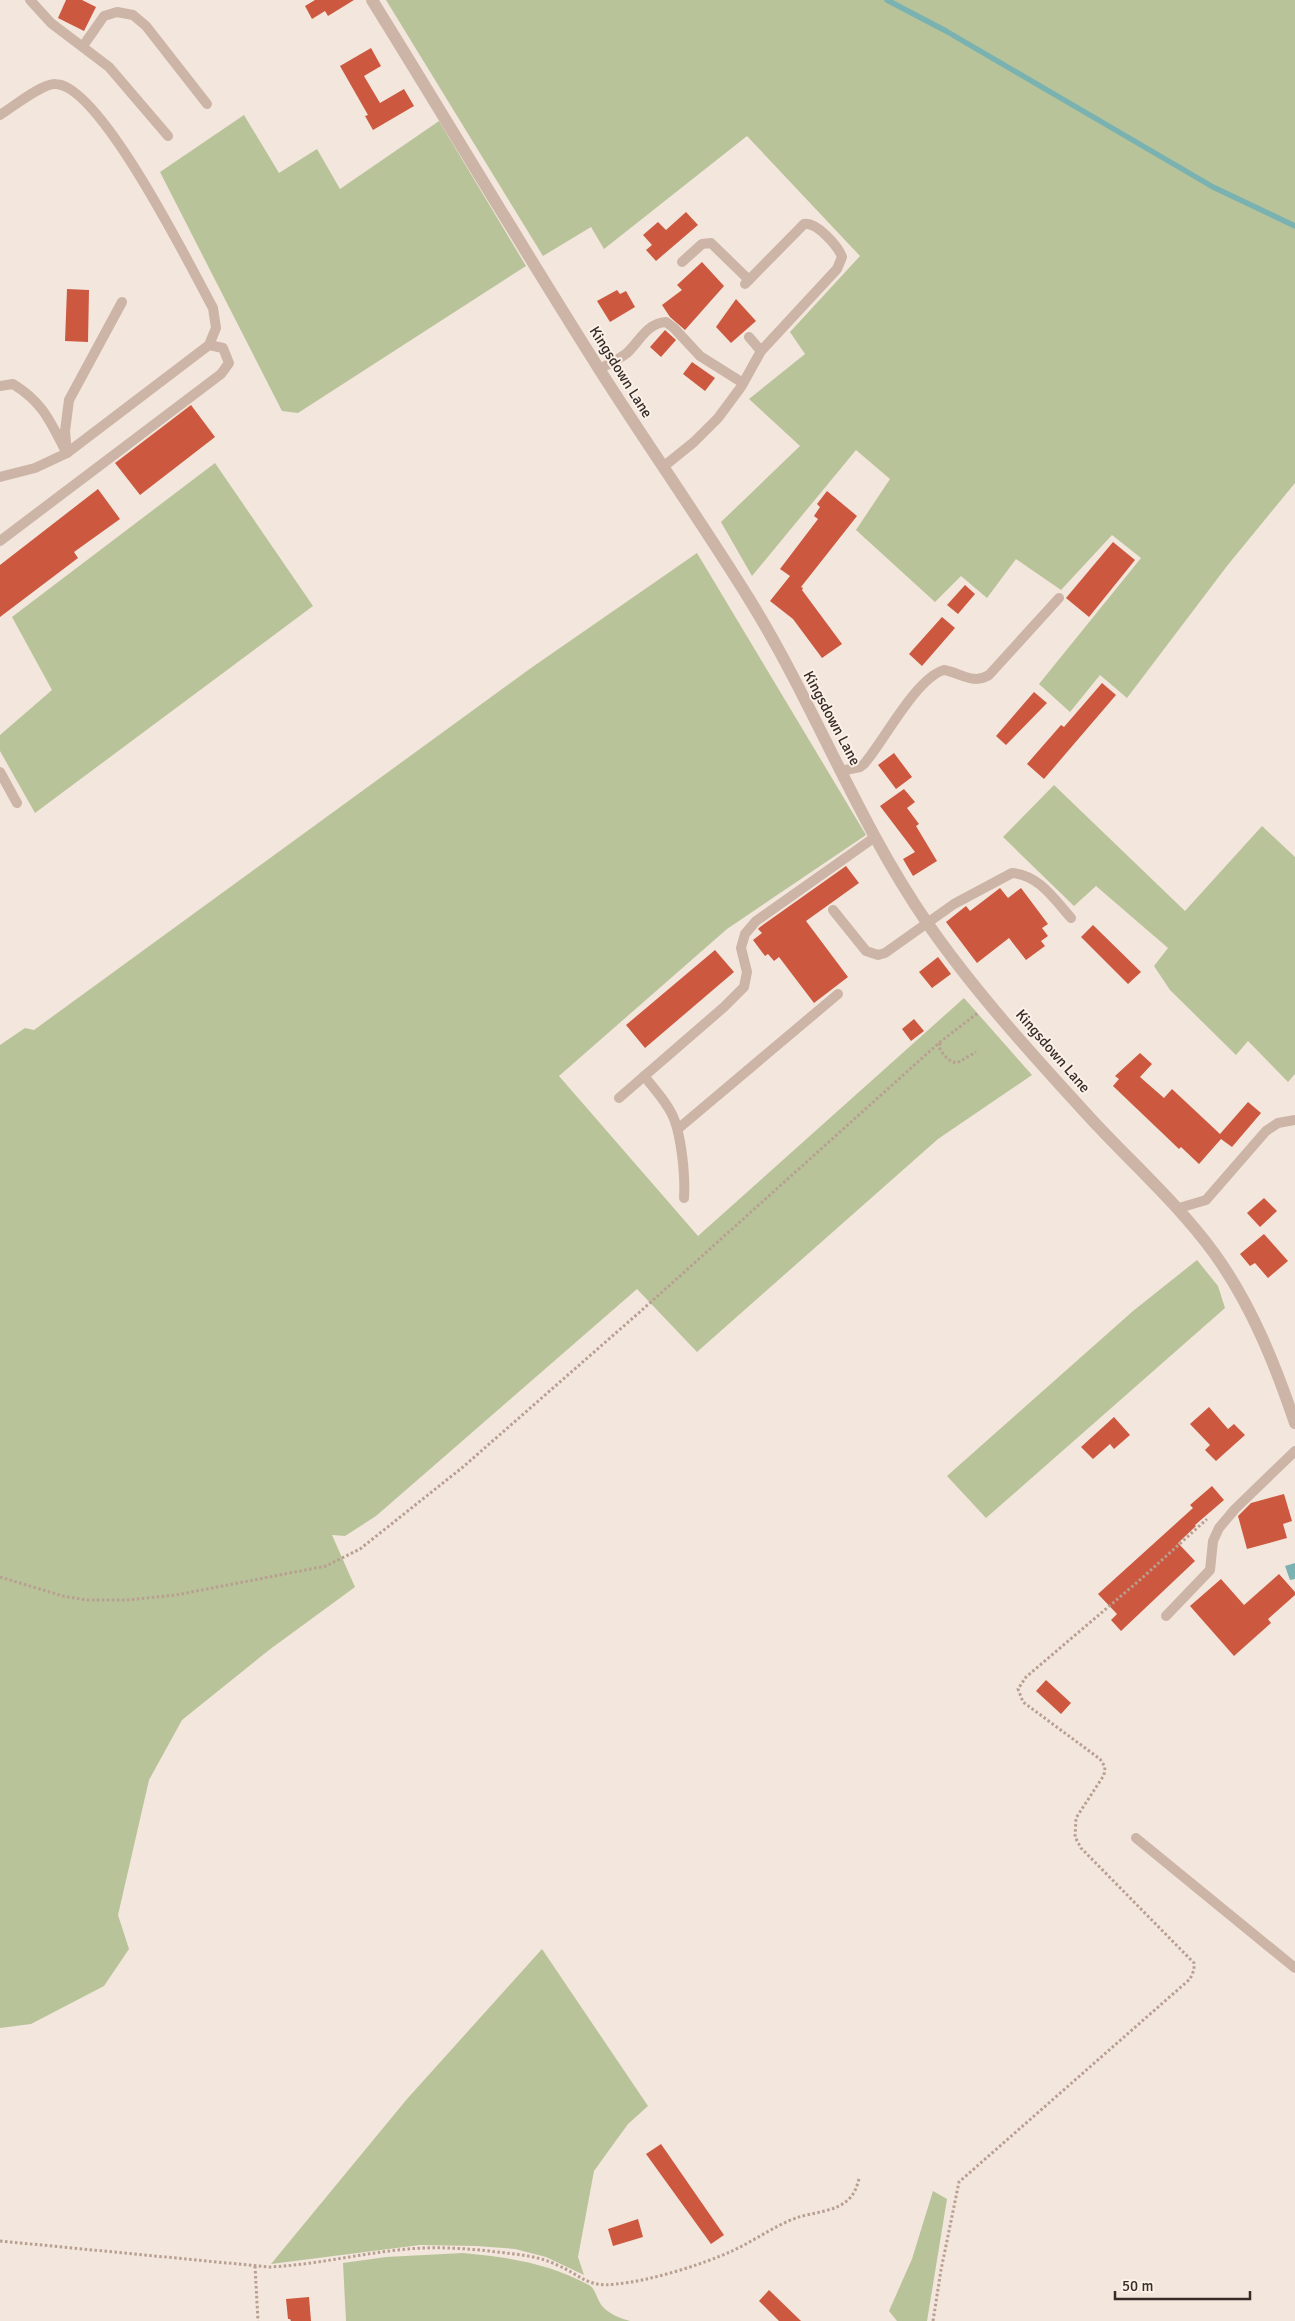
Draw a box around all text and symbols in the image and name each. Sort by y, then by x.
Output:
street label: Kingsdown Lane [586,323,656,421]
street label: Kingsdown Lane [800,668,864,768]
street label: Kingsdown Lane [1012,1006,1094,1096]
scale bar [1115,2268,1250,2300]
text: 50 m [1122,2277,1153,2295]

